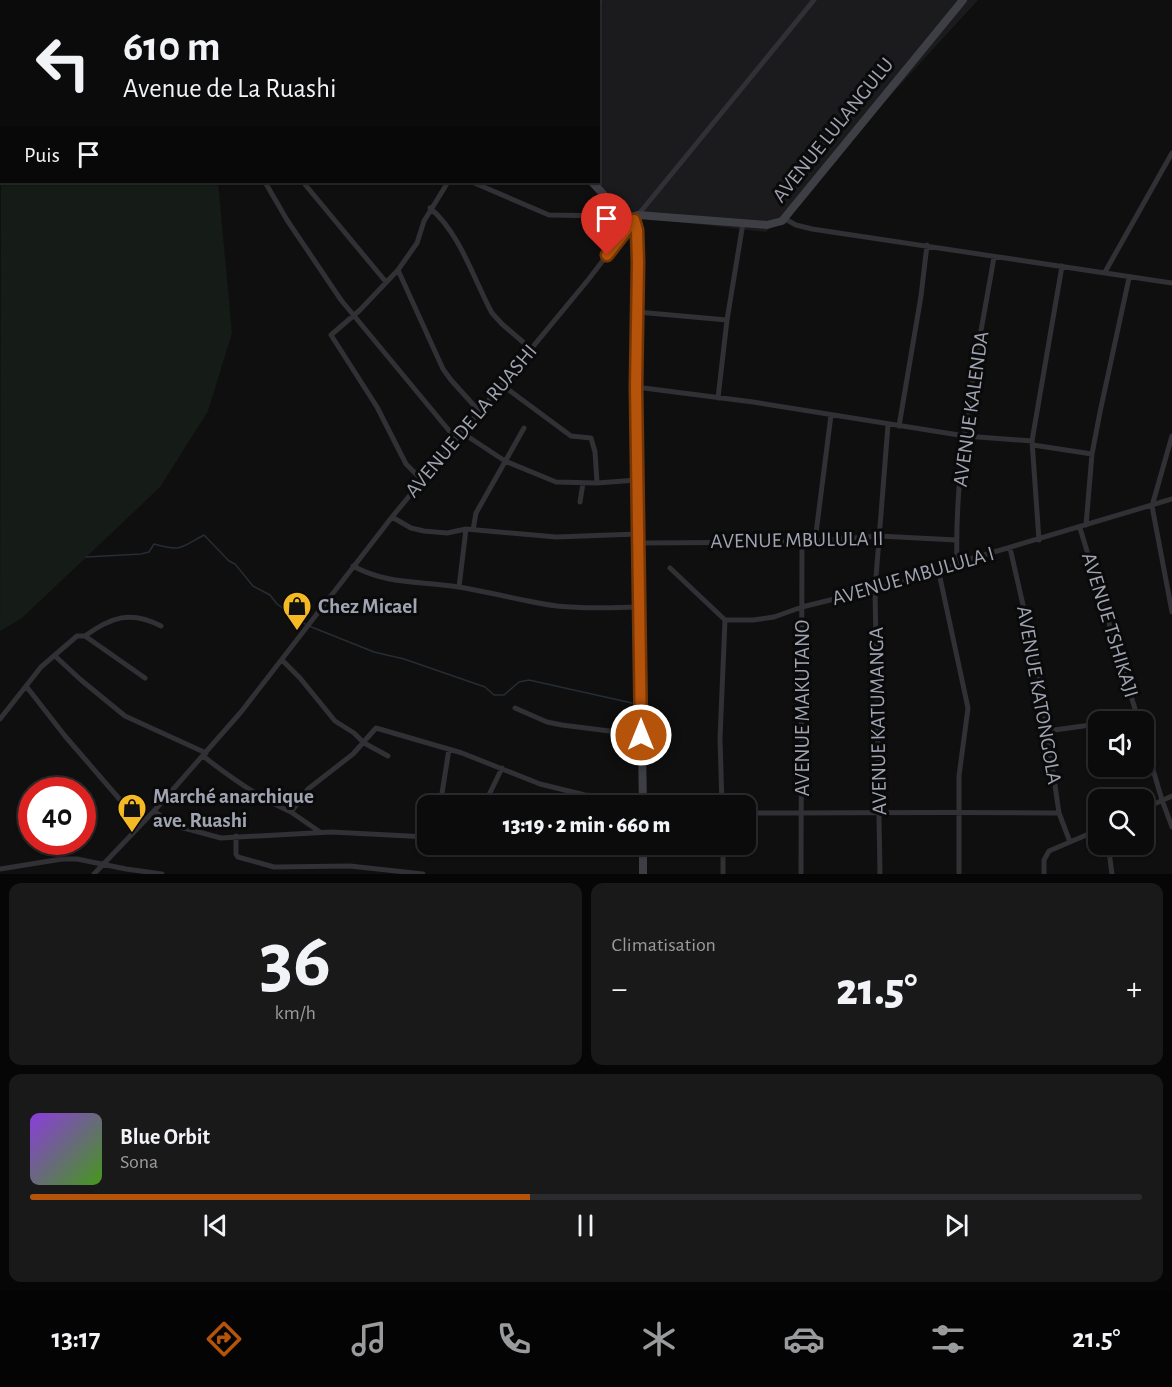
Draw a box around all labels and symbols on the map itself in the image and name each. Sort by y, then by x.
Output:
street label: AVENUE LULANGULU [768,54,898,206]
pin [581,193,632,255]
street label: AVENUE KALENDA [950,330,992,488]
street label: AVENUE DE LA RUASHI [401,341,541,501]
street label: AVENUE MBULULA II [710,528,884,552]
street label: AVENUE MBULULA I [830,543,996,609]
street label: AVENUE TSHIKAJI [1078,550,1142,700]
shop icon: Chez Micael [281,590,313,632]
place label: Chez Micael [318,596,418,617]
street label: AVENUE KATONGOLA [1013,604,1065,786]
street label: AVENUE MAKUTANO [792,620,813,796]
street label: AVENUE KATUMANGA [866,627,890,815]
position arrow [609,703,673,767]
speed limit sign: 40 [18,777,96,855]
place label: Marché anarchique ave. Ruashi [153,786,314,831]
shop icon: Marché anarchique ave. Ruashi [116,792,148,834]

